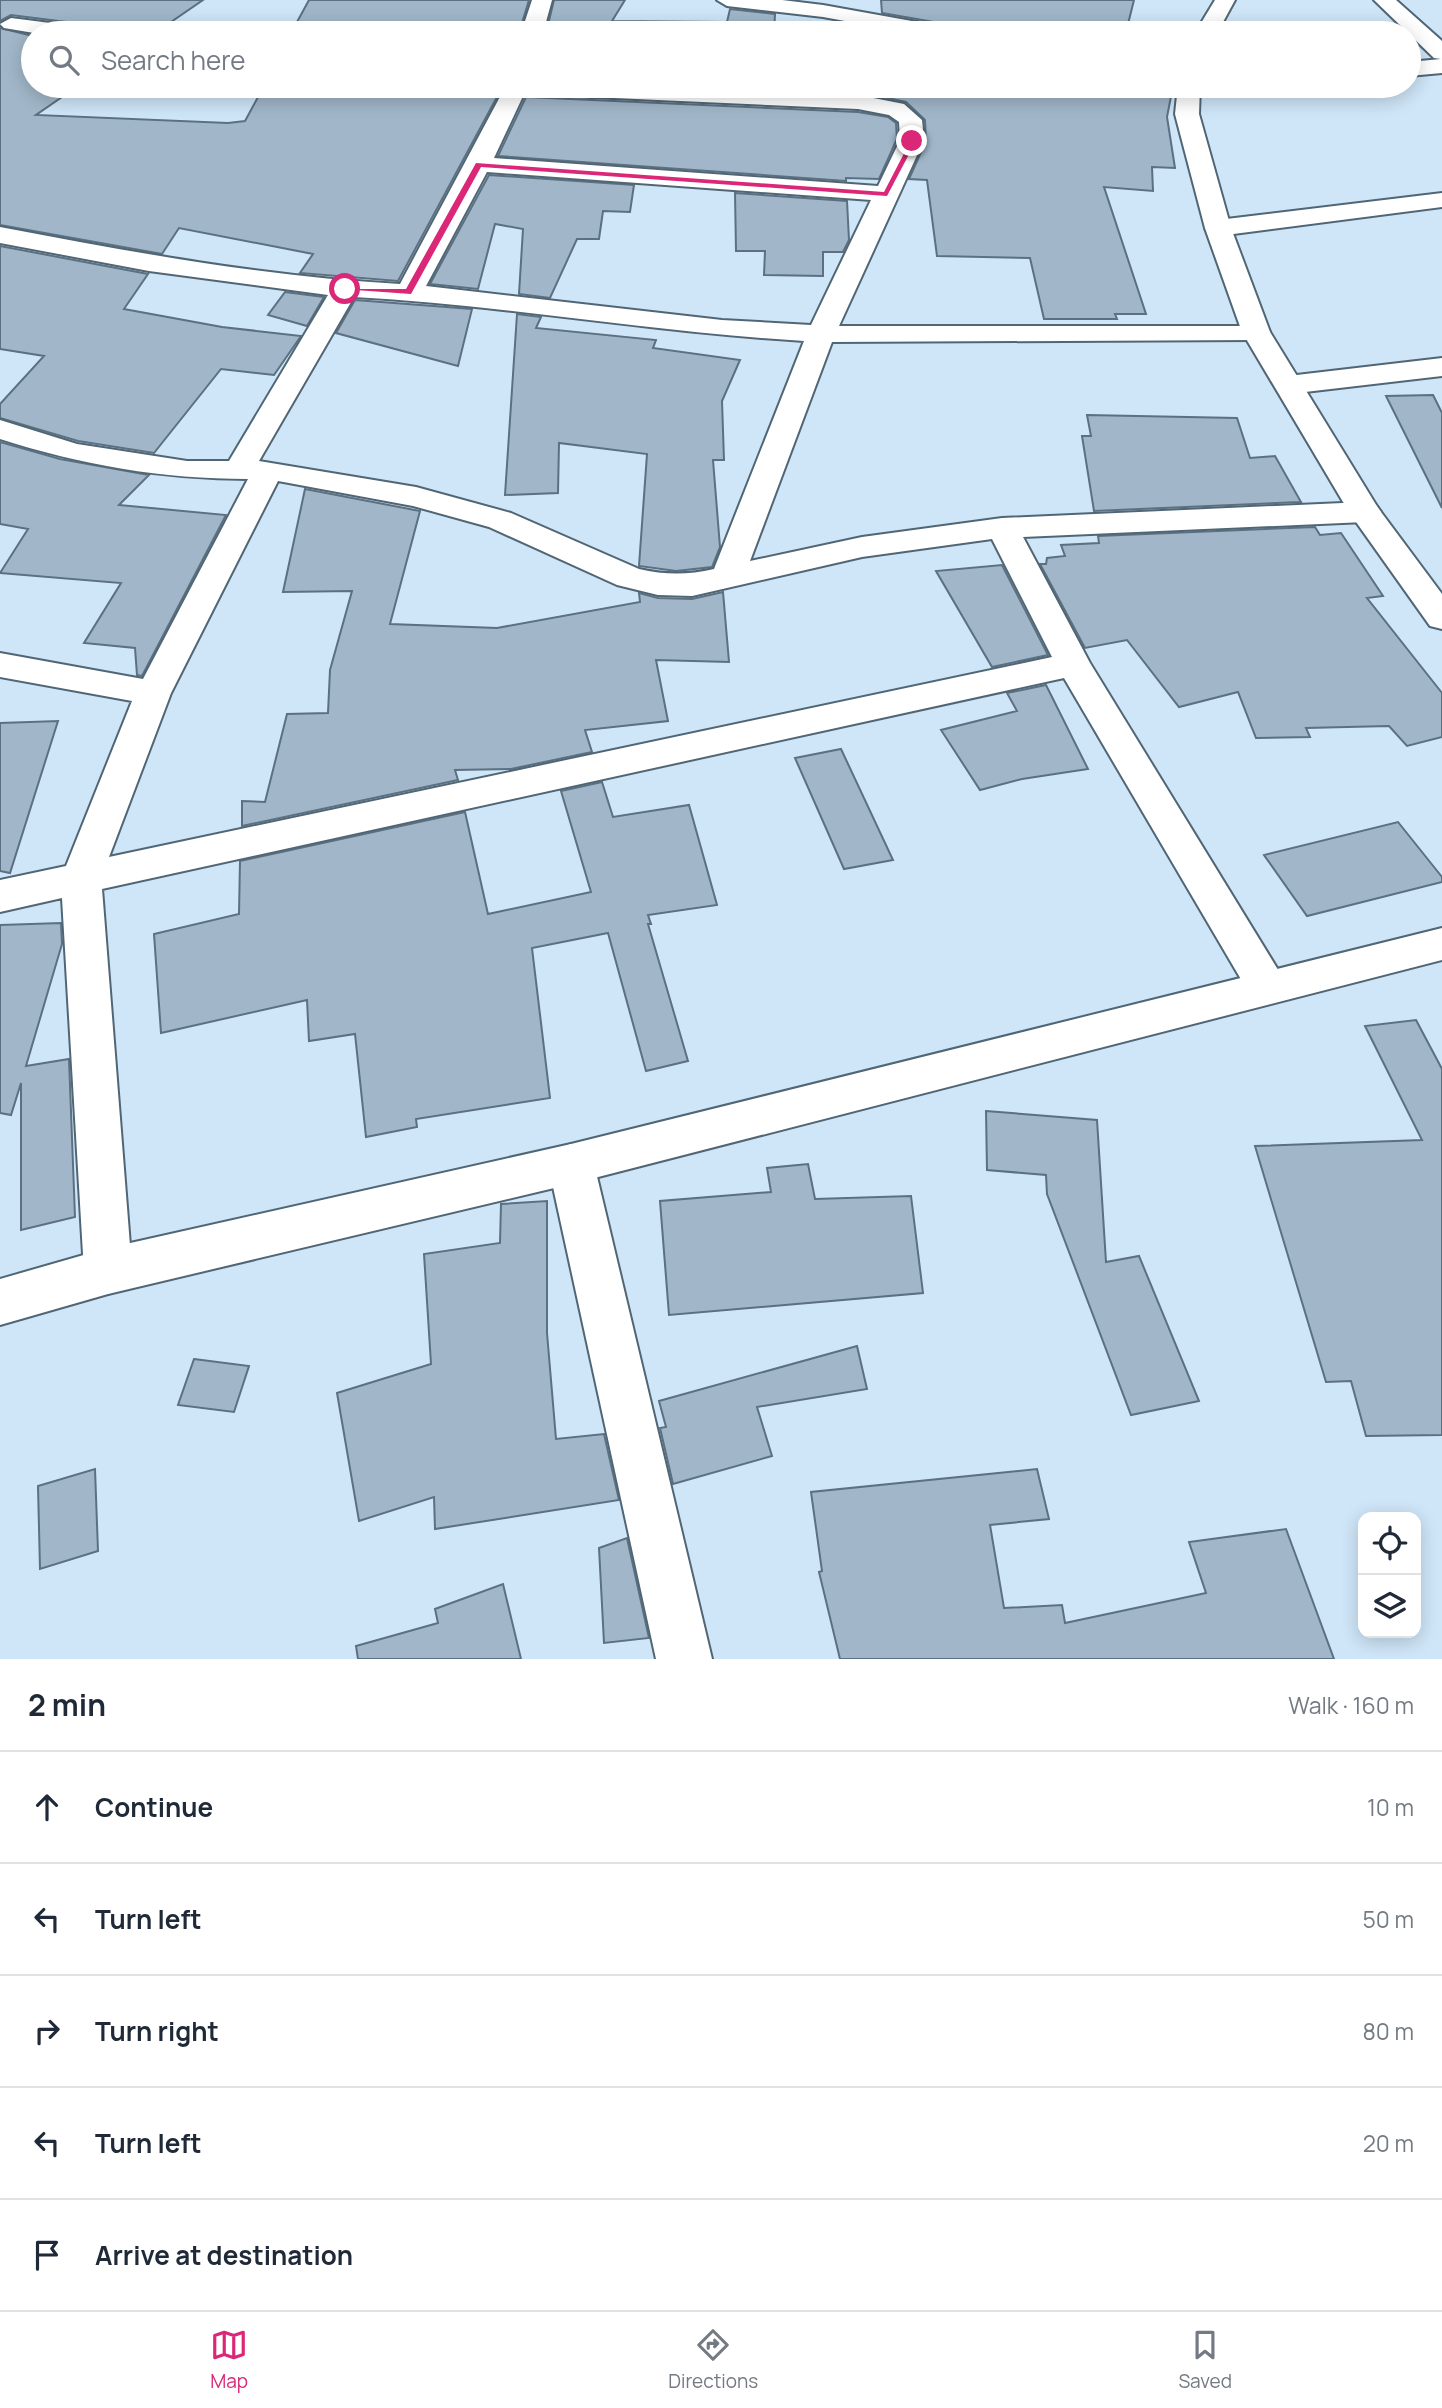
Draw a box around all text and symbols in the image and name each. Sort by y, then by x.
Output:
search box [21,21,1421,98]
icon: search [45,41,83,79]
text: Search here [101,42,246,78]
route end [896,125,927,156]
route start [329,273,360,304]
map controls [1358,1512,1421,1638]
button: locate [1358,1512,1421,1575]
button: layers [1358,1575,1421,1638]
text: 2 min [28,1684,106,1725]
text: Walk · 160 m [1288,1689,1414,1721]
icon: ahead [28,1788,66,1826]
text: Continue [95,1789,213,1825]
text: 10 m [1367,1791,1414,1823]
icon: left [28,1900,66,1938]
text: Turn left [95,1901,202,1937]
text: 50 m [1363,1903,1414,1935]
icon: right [28,2012,66,2050]
text: Turn right [95,2013,219,2049]
text: 80 m [1363,2015,1414,2047]
icon: left [28,2124,66,2162]
text: Turn left [95,2125,202,2161]
text: 20 m [1363,2127,1414,2159]
icon: arrive [28,2236,66,2274]
text: Arrive at destination [95,2237,353,2273]
tab: Map [210,2326,248,2394]
tab: Directions [668,2326,758,2394]
tab: Saved [1178,2326,1232,2394]

